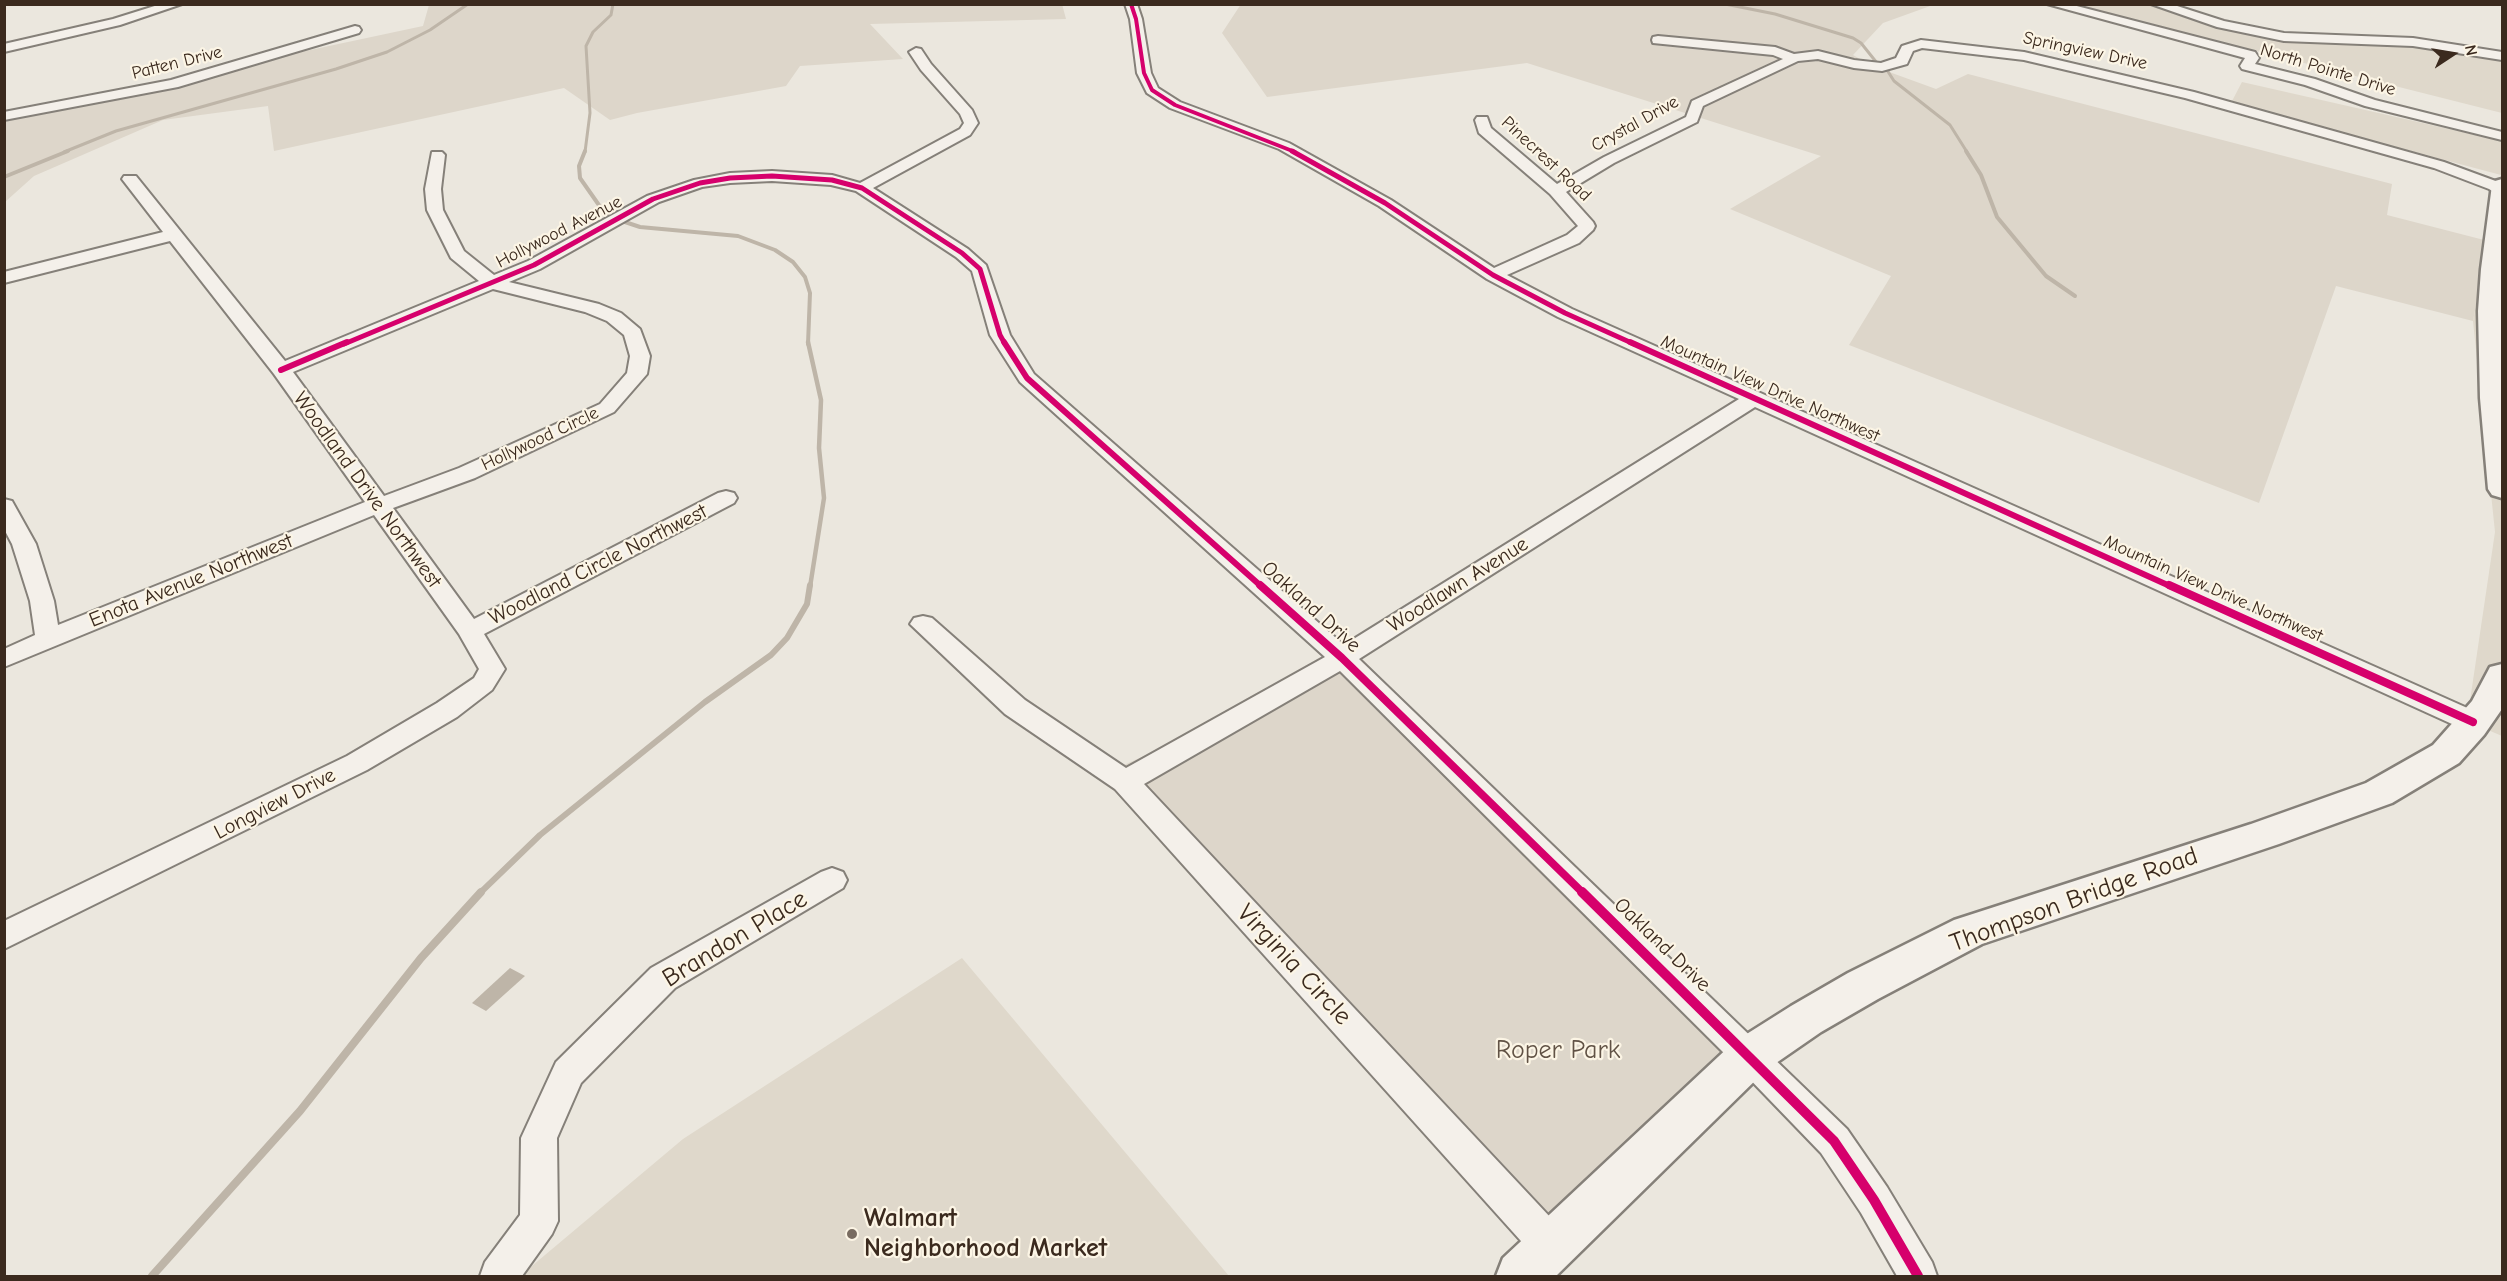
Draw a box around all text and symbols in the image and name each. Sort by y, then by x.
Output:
north arrow [2423,24,2483,84]
street label: Springview Drive [2021,27,2149,75]
street label: North Pointe Drive [2258,39,2398,101]
street label: Patten Drive [130,41,224,85]
text: N [2461,43,2480,57]
street label: Crystal Drive [1588,91,1682,157]
street label: Pinecrest Road [1497,112,1595,206]
street label: Hollywood Avenue [492,191,626,273]
street label: Mountain View Drive Northwest [1657,331,1883,447]
street label: Woodland Drive Northwest [287,387,447,593]
street label: Hollywood Circle [478,402,602,476]
street label: Woodland Circle Northwest [485,499,711,631]
street label: Enota Avenue Northwest [86,529,296,633]
street label: Mountain View Drive Northwest [2100,531,2326,647]
street label: Woodlawn Avenue [1383,532,1533,638]
street label: Oakland Drive [1256,556,1366,658]
street label: Longview Drive [210,763,340,845]
street label: Thompson Bridge Road [1946,841,2202,959]
street label: Brandon Place [657,884,813,994]
street label: Oakland Drive [1608,893,1716,997]
street label: Virginia Circle [1230,898,1358,1032]
park label: Roper Park [1496,1035,1620,1067]
place label: Walmart Neighborhood Market [864,1203,1107,1264]
marker: Walmart Neighborhood Market [845,1227,859,1241]

